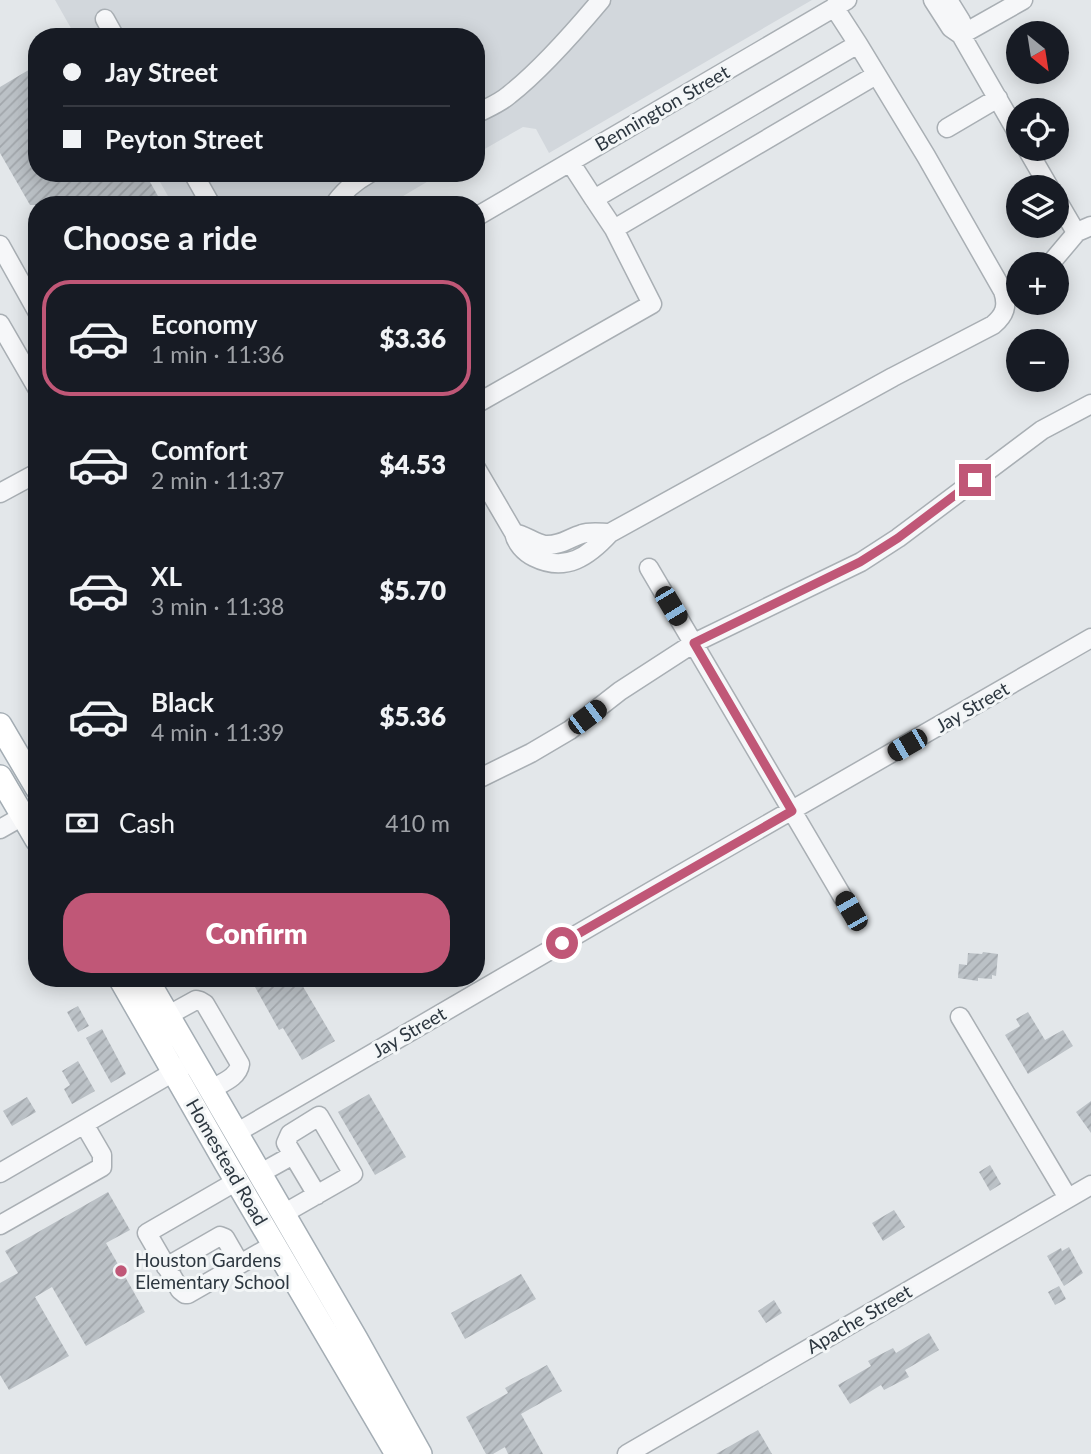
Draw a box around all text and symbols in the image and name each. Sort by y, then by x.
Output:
north arrow [1006,21,1069,84]
map controls [1006,21,1069,392]
text: Jay Street [105,56,218,88]
street label: Bennington Street [590,60,733,155]
button: locate [1006,98,1069,161]
text: Peyton Street [105,123,263,155]
button: layers [1006,175,1069,238]
text: Choose a ride [63,218,257,257]
button: + [1006,252,1069,315]
icon: car [67,307,130,370]
text: Economy [151,308,257,340]
text: $3.36 [379,322,446,354]
button: − [1006,329,1069,392]
text: 1 min · 11:36 [151,340,284,368]
icon: car [67,433,130,496]
text: Comfort [151,434,248,466]
text: $4.53 [379,448,446,480]
route end [959,464,991,496]
text: 2 min · 11:37 [151,466,284,494]
icon: car [67,559,130,622]
text: XL [151,560,182,592]
text: $5.70 [379,574,446,606]
car [652,583,691,629]
text: 3 min · 11:38 [151,592,284,620]
street label: Jay Street [931,676,1013,737]
icon: car [67,685,130,748]
text: Black [151,686,214,718]
car [564,696,611,738]
text: $5.36 [379,700,446,732]
text: 4 min · 11:39 [151,718,284,746]
car [884,725,931,765]
icon: cash [63,804,101,842]
text: Cash [119,807,175,839]
text: 410 m [385,809,450,837]
car [832,888,871,934]
button: Confirm [63,893,450,973]
route start [546,927,578,959]
street label: Jay Street [368,1001,450,1062]
street label: Homestead Road [182,1094,273,1229]
place label: Houston Gardens Elementary School [135,1248,290,1293]
marker: Houston Gardens Elementary School [113,1263,129,1279]
street label: Apache Street [802,1279,916,1358]

